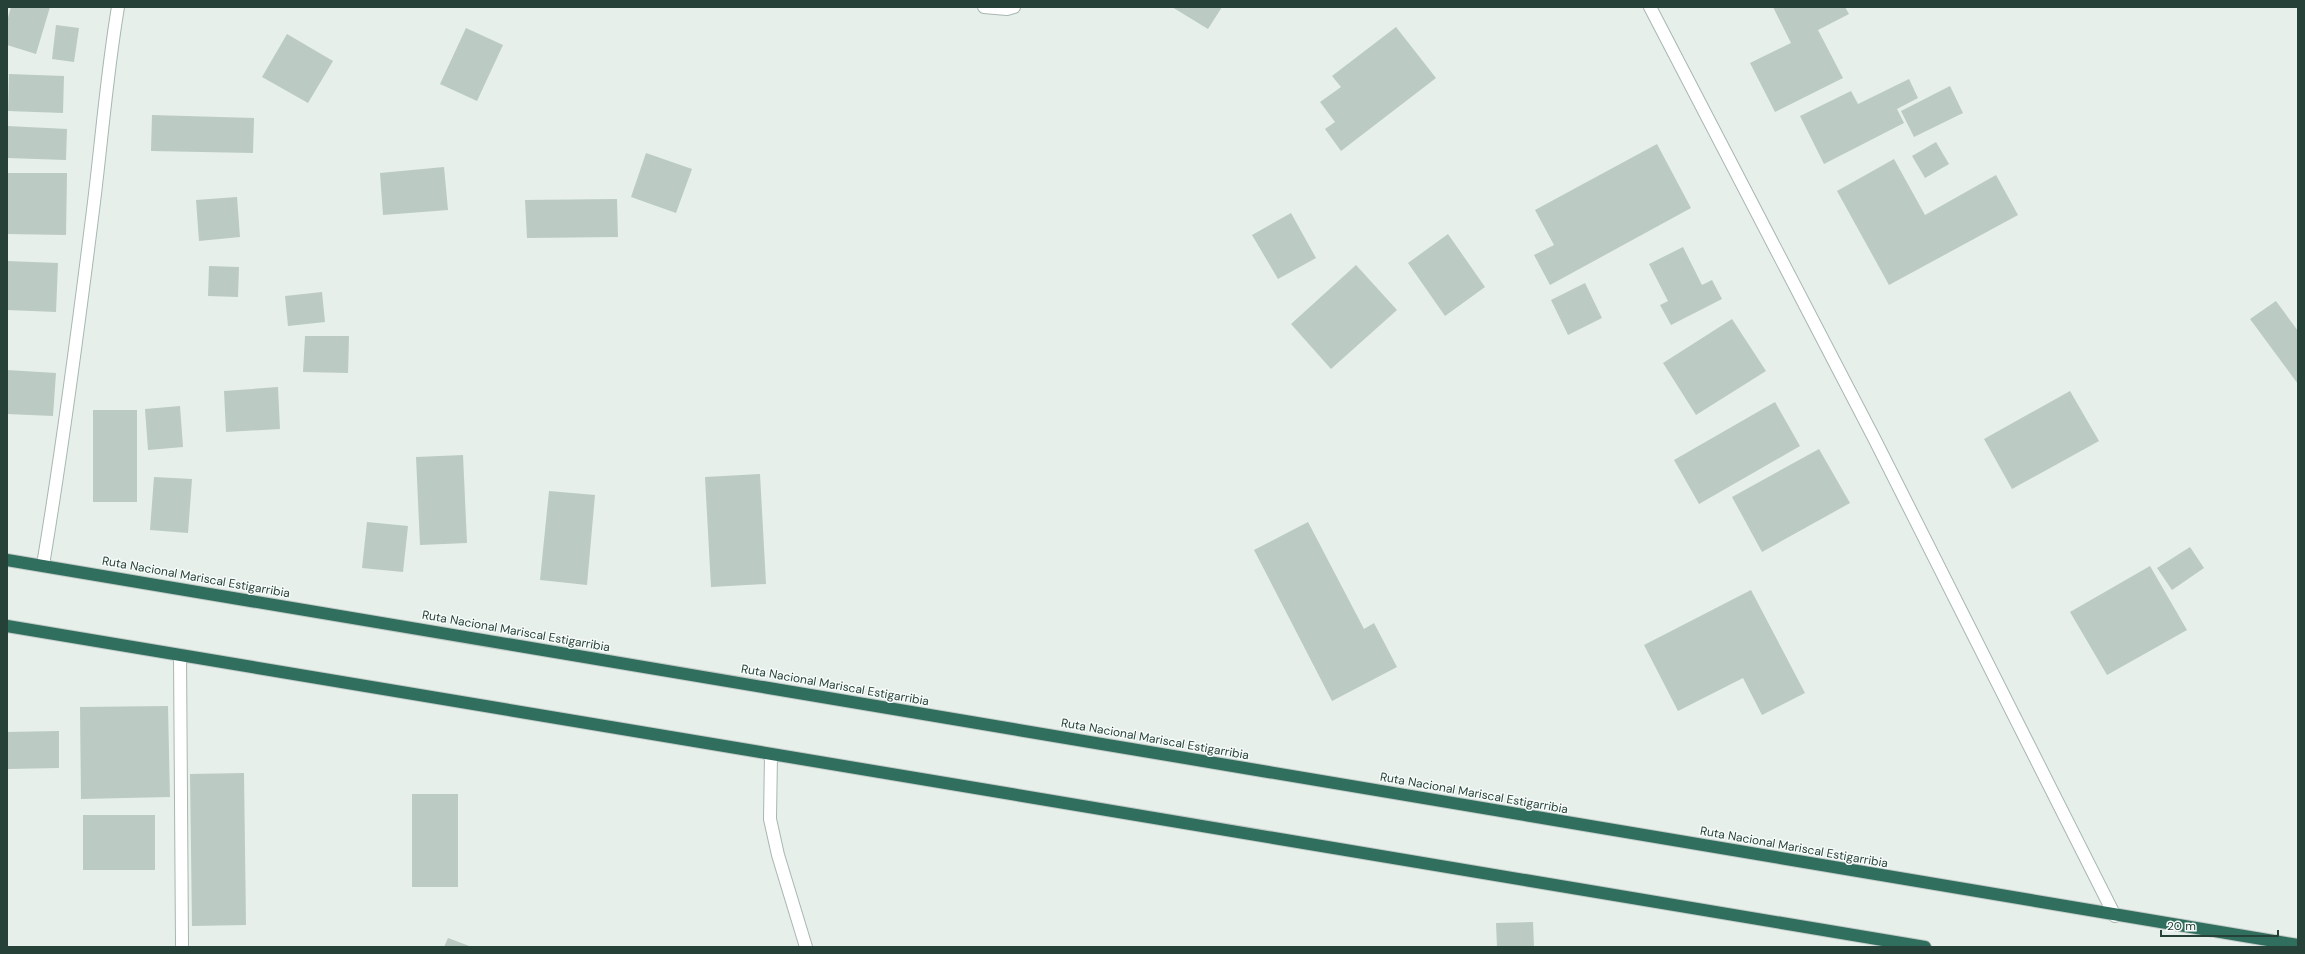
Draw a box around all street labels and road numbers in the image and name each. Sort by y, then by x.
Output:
street label: Ruta Nacional Mariscal Estigarribia [101,553,291,601]
street label: Ruta Nacional Mariscal Estigarribia [421,607,611,655]
street label: Ruta Nacional Mariscal Estigarribia [740,661,930,709]
street label: Ruta Nacional Mariscal Estigarribia [1060,715,1250,763]
street label: Ruta Nacional Mariscal Estigarribia [1379,769,1569,817]
street label: Ruta Nacional Mariscal Estigarribia [1699,823,1889,871]

